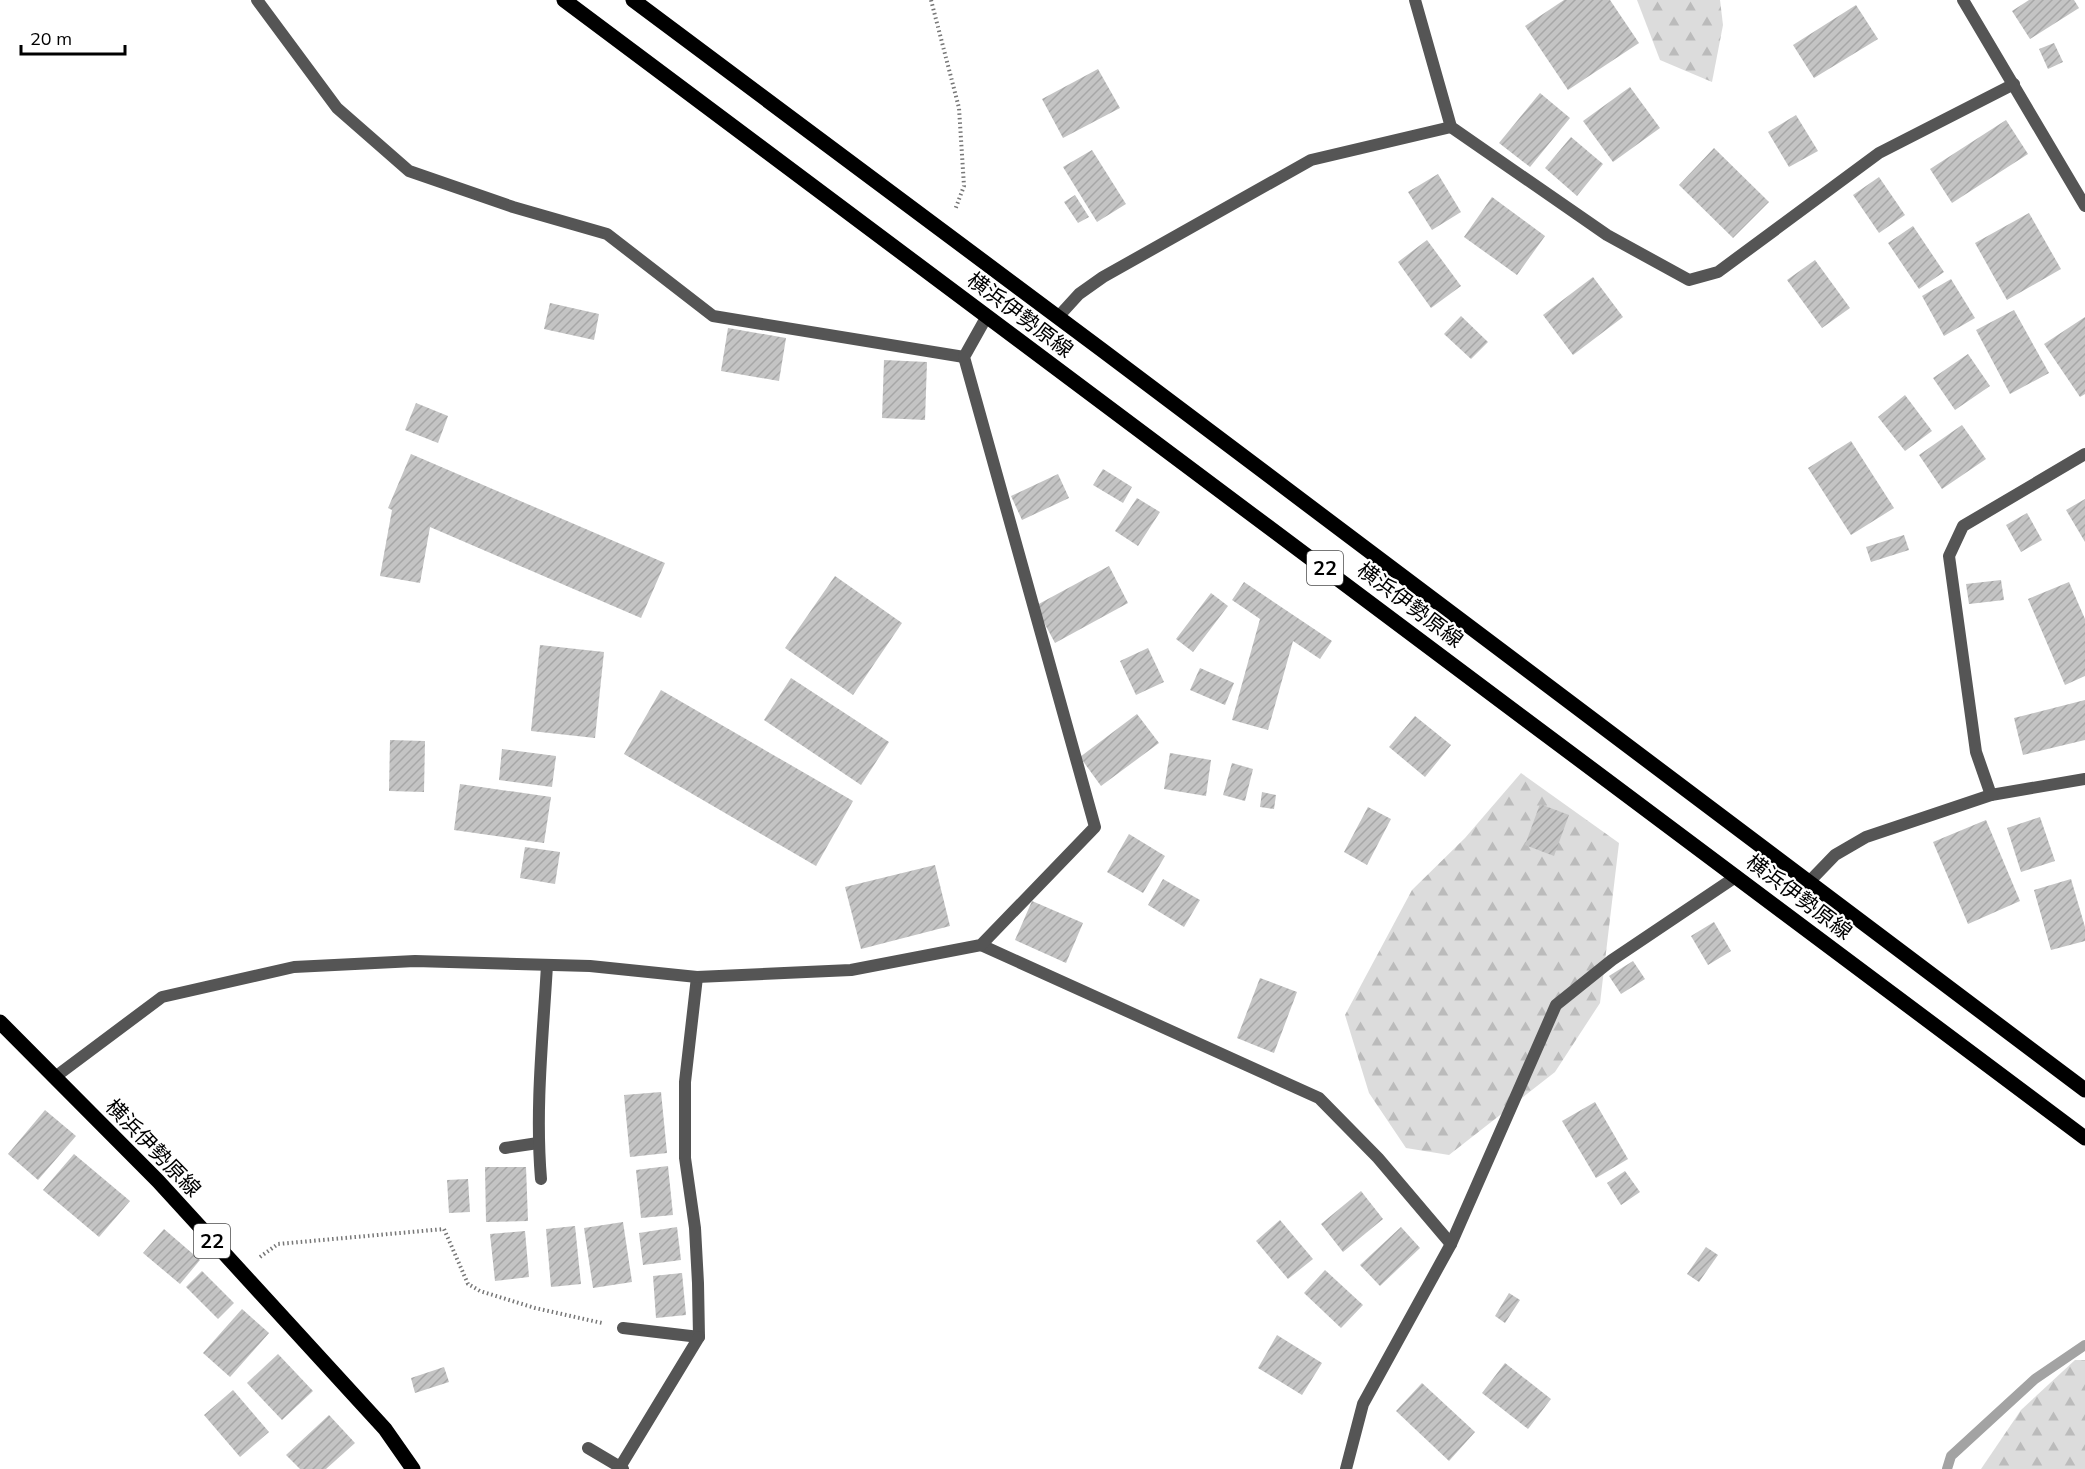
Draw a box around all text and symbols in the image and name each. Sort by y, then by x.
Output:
scale bar [21,18,124,56]
text: 20 m [30,27,72,50]
street label: 横浜伊勢原線 [962,266,1079,362]
road number: 22 [1307,551,1343,585]
street label: 横浜伊勢原線 [1352,556,1469,652]
street label: 横浜伊勢原線 [1741,848,1858,944]
street label: 横浜伊勢原線 [101,1093,207,1202]
road number: 22 [194,1224,230,1258]

